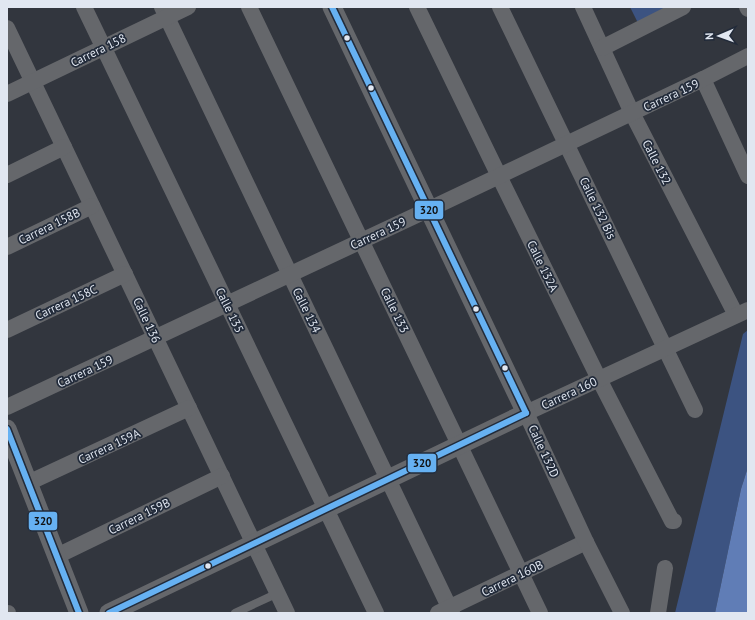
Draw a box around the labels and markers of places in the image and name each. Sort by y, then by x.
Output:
unlabelled marker [342,33,352,43]
unlabelled marker [366,83,376,93]
unlabelled marker [471,304,481,314]
unlabelled marker [500,363,510,373]
unlabelled marker [203,561,213,571]

